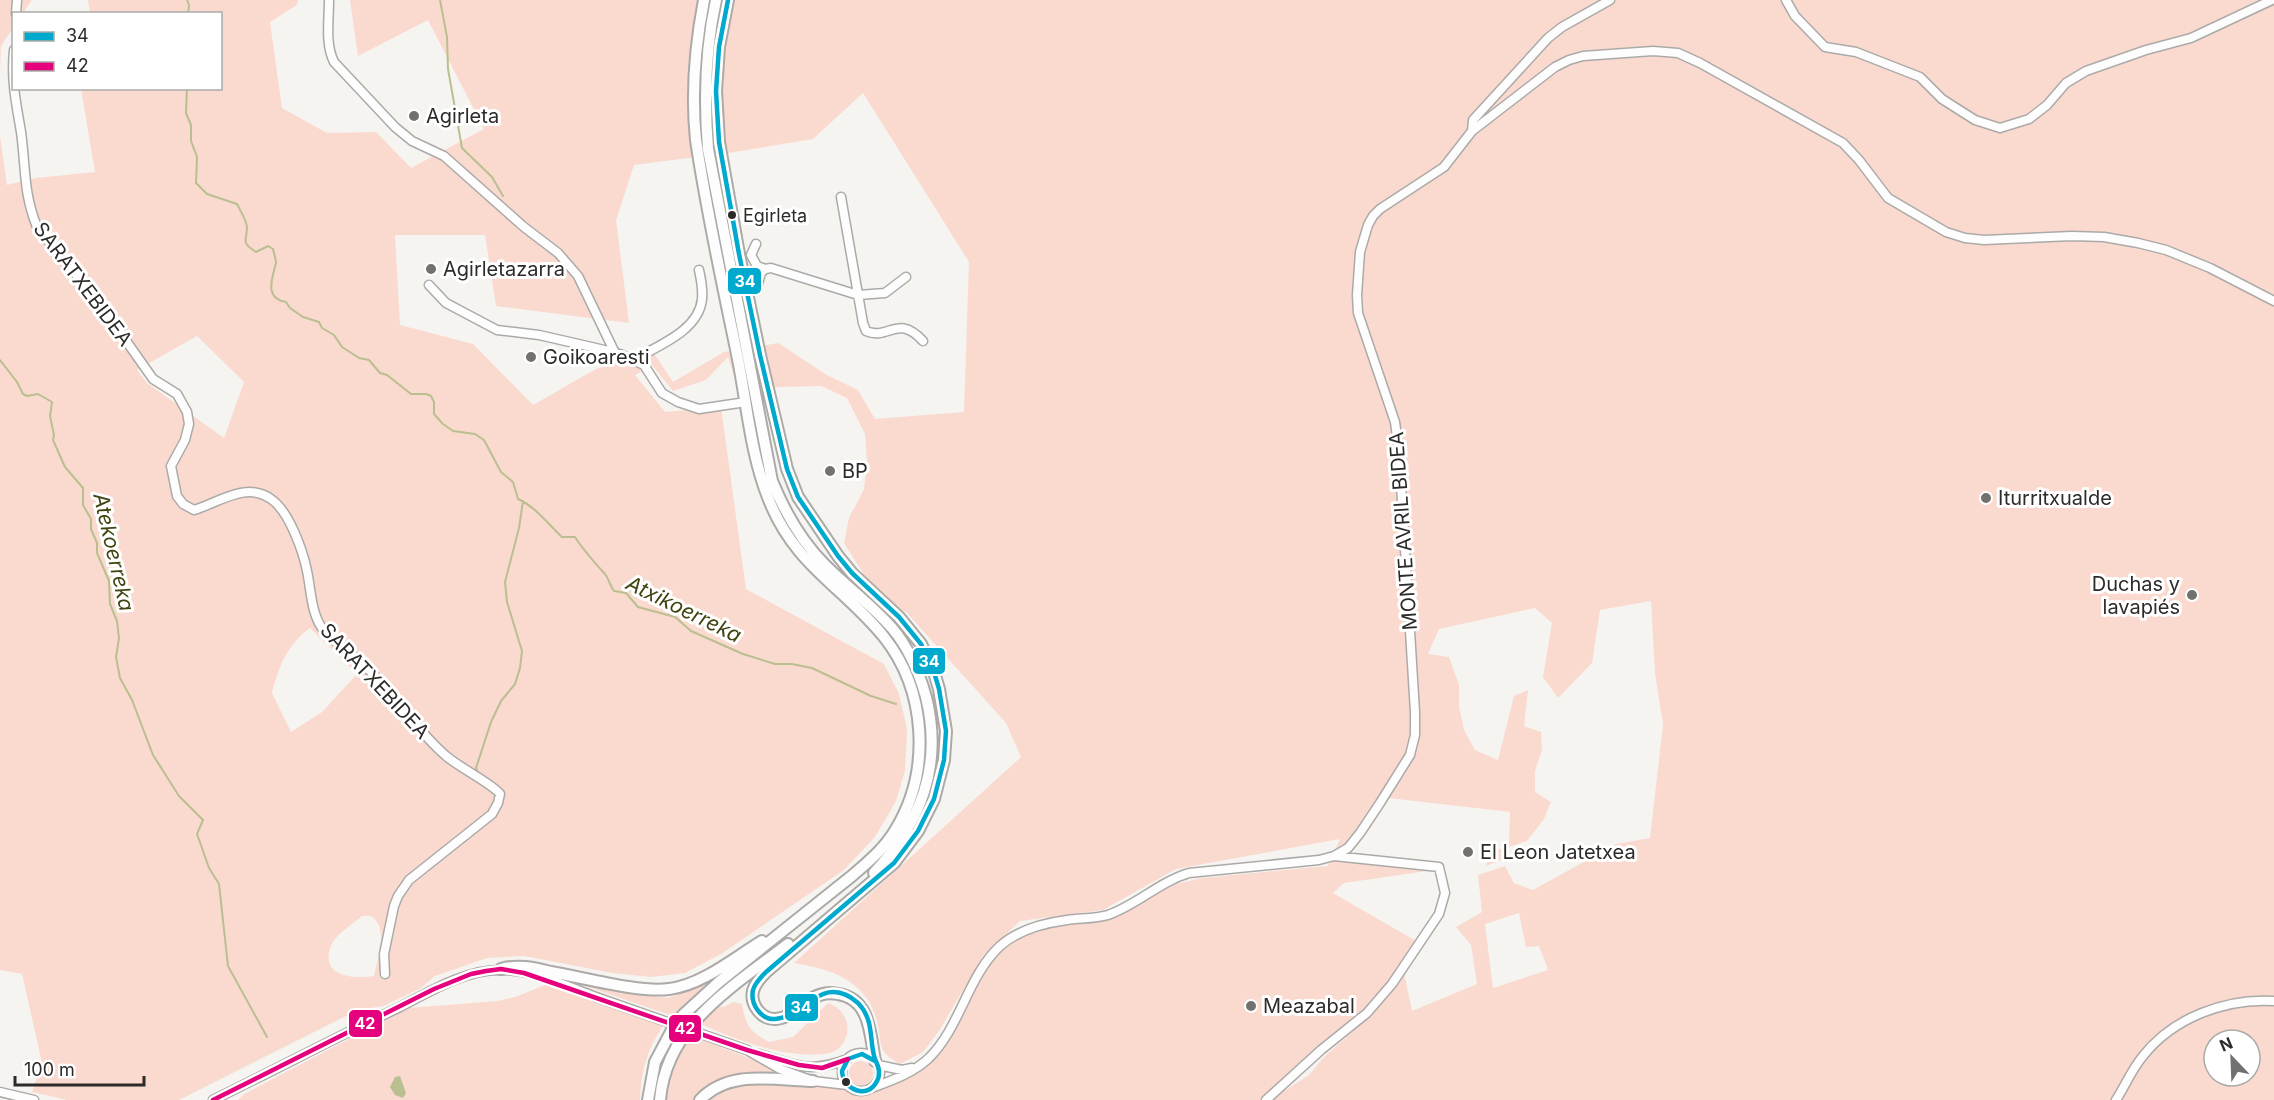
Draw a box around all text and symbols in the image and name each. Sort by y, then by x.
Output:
legend [12,12,222,90]
text: 34 [66,25,89,46]
text: 42 [66,55,89,76]
place label: Agirleta [426,104,499,128]
marker: Agirleta [407,109,421,123]
place label: Egirleta [743,205,807,226]
marker: Egirleta [726,209,738,221]
street label: SARATXEBIDEA [29,217,138,351]
place label: Agirletazarra [443,257,565,281]
marker: Agirletazarra [424,262,438,276]
line badge: 34 [727,267,762,295]
text: 34 [734,271,756,291]
place label: Goikoaresti [543,345,650,369]
marker: Goikoaresti [524,350,538,364]
street label: MONTE AVRIL BIDEA [1384,431,1422,631]
place label: BP [842,459,868,483]
marker: BP [823,464,837,478]
place label: Iturritxualde [1998,486,2112,510]
water label: Atekoerreka [88,490,140,614]
marker: Iturritxualde [1979,491,1993,505]
water label: Atxikoerreka [621,570,746,648]
place label: Duchas y lavapiés [2092,572,2180,619]
marker: Duchas y lavapiés [2185,588,2199,602]
street label: SARATXEBIDEA [315,618,435,744]
line badge: 34 [912,647,946,675]
text: 34 [918,651,940,671]
place label: El Leon Jatetxea [1480,840,1636,864]
marker: El Leon Jatetxea [1461,845,1475,859]
line badge: 34 [784,993,819,1022]
place label: Meazabal [1263,994,1355,1018]
text: 34 [790,997,812,1017]
marker: Meazabal [1244,999,1258,1013]
line badge: 42 [348,1009,383,1038]
text: 42 [355,1013,375,1033]
line badge: 42 [668,1014,702,1043]
text: 42 [675,1018,695,1038]
north arrow [2202,1028,2262,1088]
text: N [2217,1033,2236,1056]
scale bar [15,1049,144,1087]
text: 100 m [24,1059,75,1080]
unlabelled marker [840,1076,852,1088]

